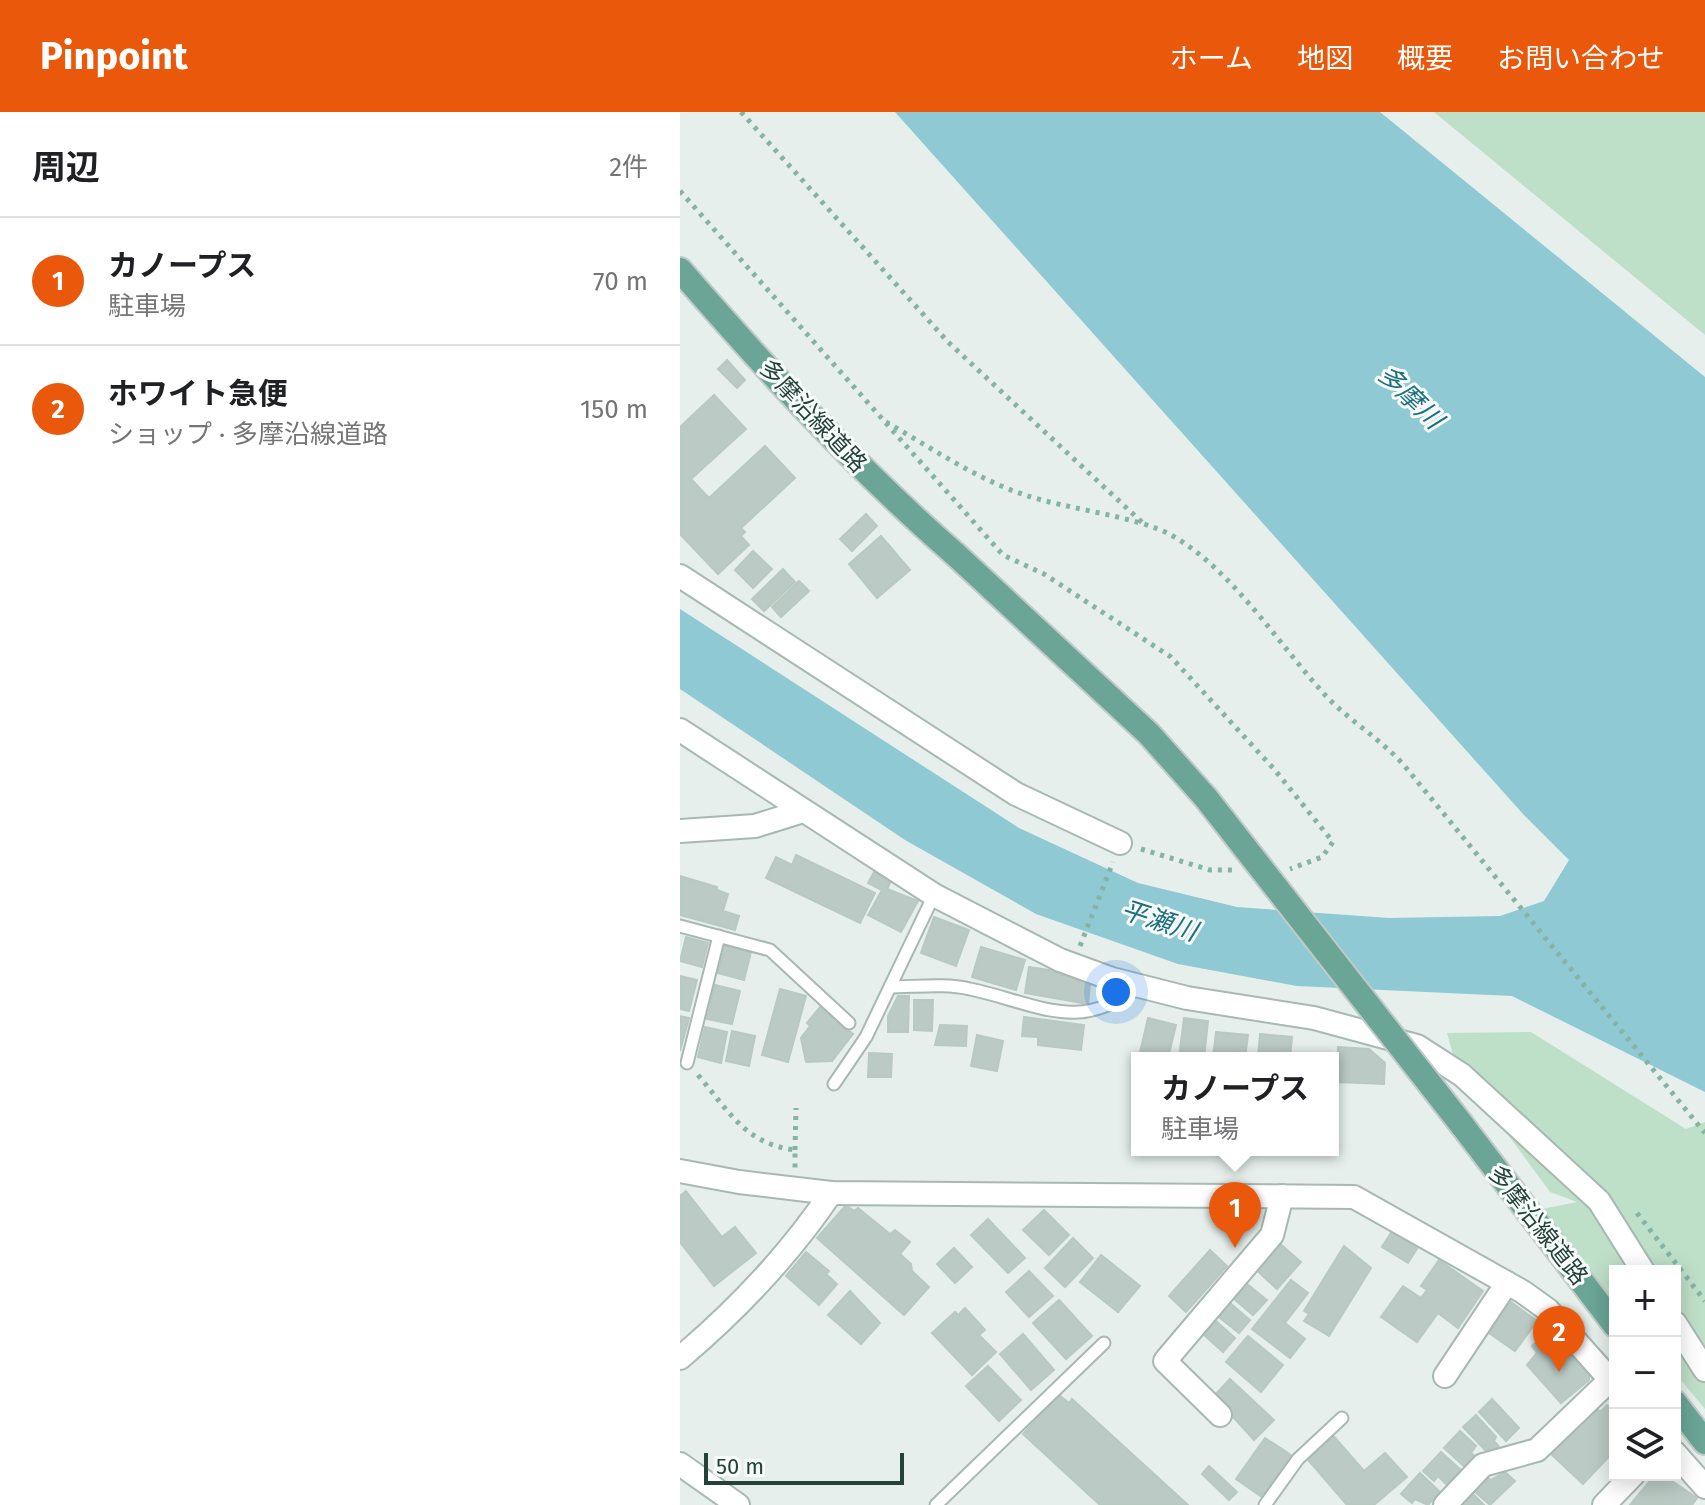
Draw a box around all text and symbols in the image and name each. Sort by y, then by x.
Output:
text: Pinpoint [40,33,188,79]
text: ホーム [1170,42,1253,75]
text: 地図 [1297,42,1353,75]
text: 概要 [1397,42,1453,75]
text: お問い合わせ [1497,42,1665,75]
text: 周辺 [32,147,100,188]
text: 2件 [609,152,648,183]
text: カノープス [108,248,256,284]
text: 1 [52,266,64,297]
text: 70 m [593,266,648,297]
text: 駐車場 [108,291,186,322]
street label: 多摩沿線道路 [754,354,872,478]
water label: 多摩川 [1371,359,1451,437]
text: ホワイト急便 [108,376,288,412]
text: 2 [51,394,65,425]
text: 150 m [580,394,648,425]
text: ショップ · 多摩沿線道路 [108,419,388,450]
water label: 平瀬川 [1117,894,1204,949]
your location [1096,972,1136,1012]
popup [1131,1052,1339,1156]
text: カノープス [1161,1071,1309,1107]
text: 駐車場 [1161,1114,1239,1145]
street label: 多摩沿線道路 [1483,1160,1593,1290]
pin: 1 [1209,1182,1261,1248]
map controls [1609,1265,1681,1481]
button: + [1609,1265,1681,1337]
pin: 2 [1533,1306,1585,1372]
button: − [1609,1337,1681,1409]
button: layers [1609,1409,1681,1481]
scale bar [704,1449,904,1485]
text: 50 m [716,1453,764,1480]

